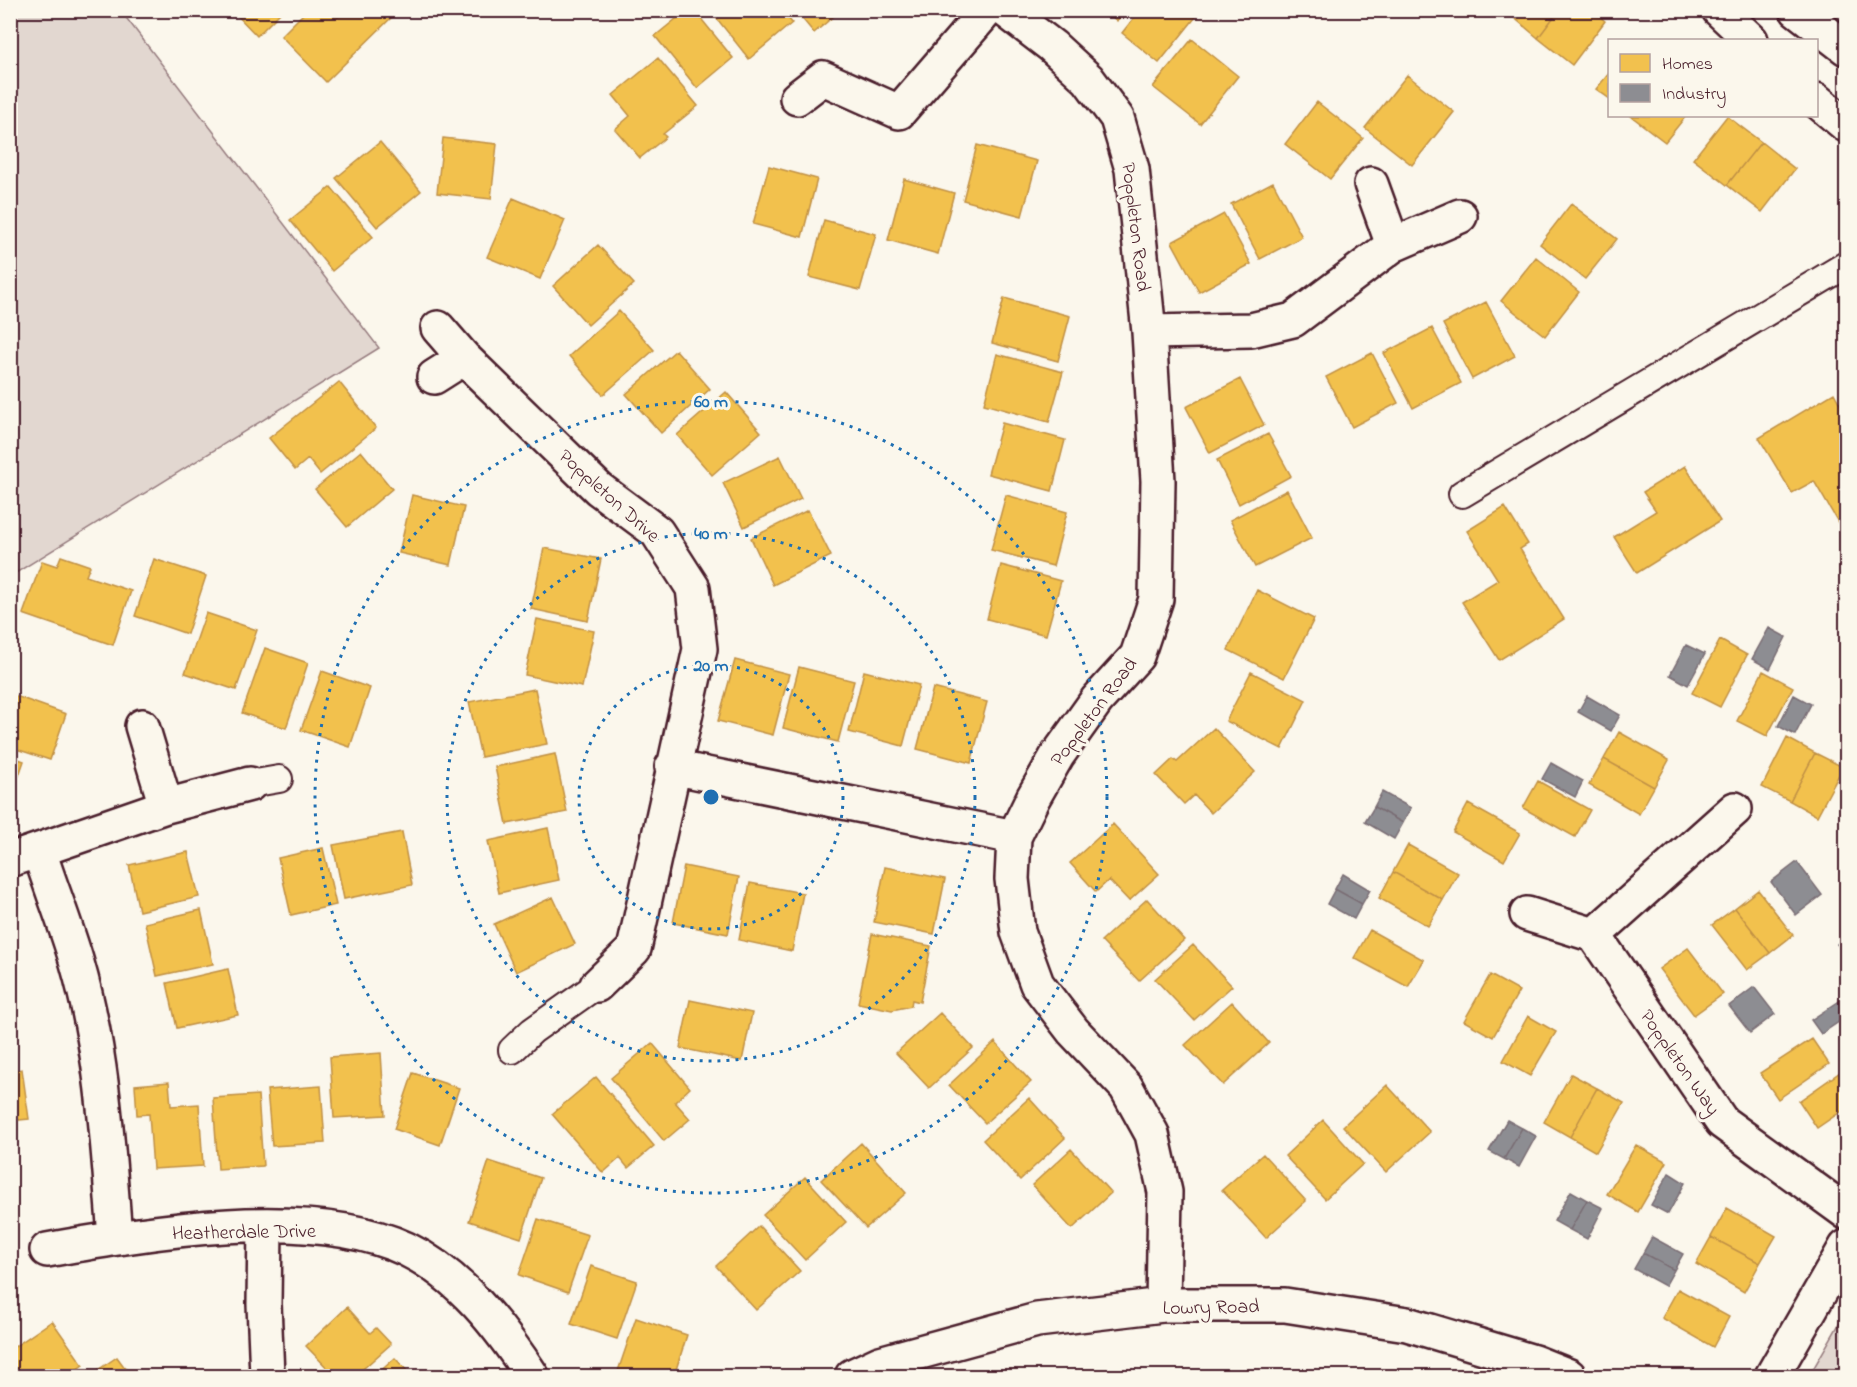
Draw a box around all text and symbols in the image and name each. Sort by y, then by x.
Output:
legend [1608,39,1818,117]
text: Homes [1662,52,1713,78]
text: Industry [1662,82,1726,108]
street label: Poppleton Road [1112,161,1157,293]
text: 60 m [694,390,728,416]
street label: Poppleton Drive [551,443,666,550]
text: 40 m [694,522,728,548]
street label: Poppleton Road [1044,652,1146,773]
text: 20 m [692,654,729,680]
centre of rings [701,787,721,807]
street label: Poppleton Way [1632,1004,1726,1122]
street label: Heatherdale Drive [172,1218,316,1249]
street label: Lowry Road [1162,1293,1260,1324]

